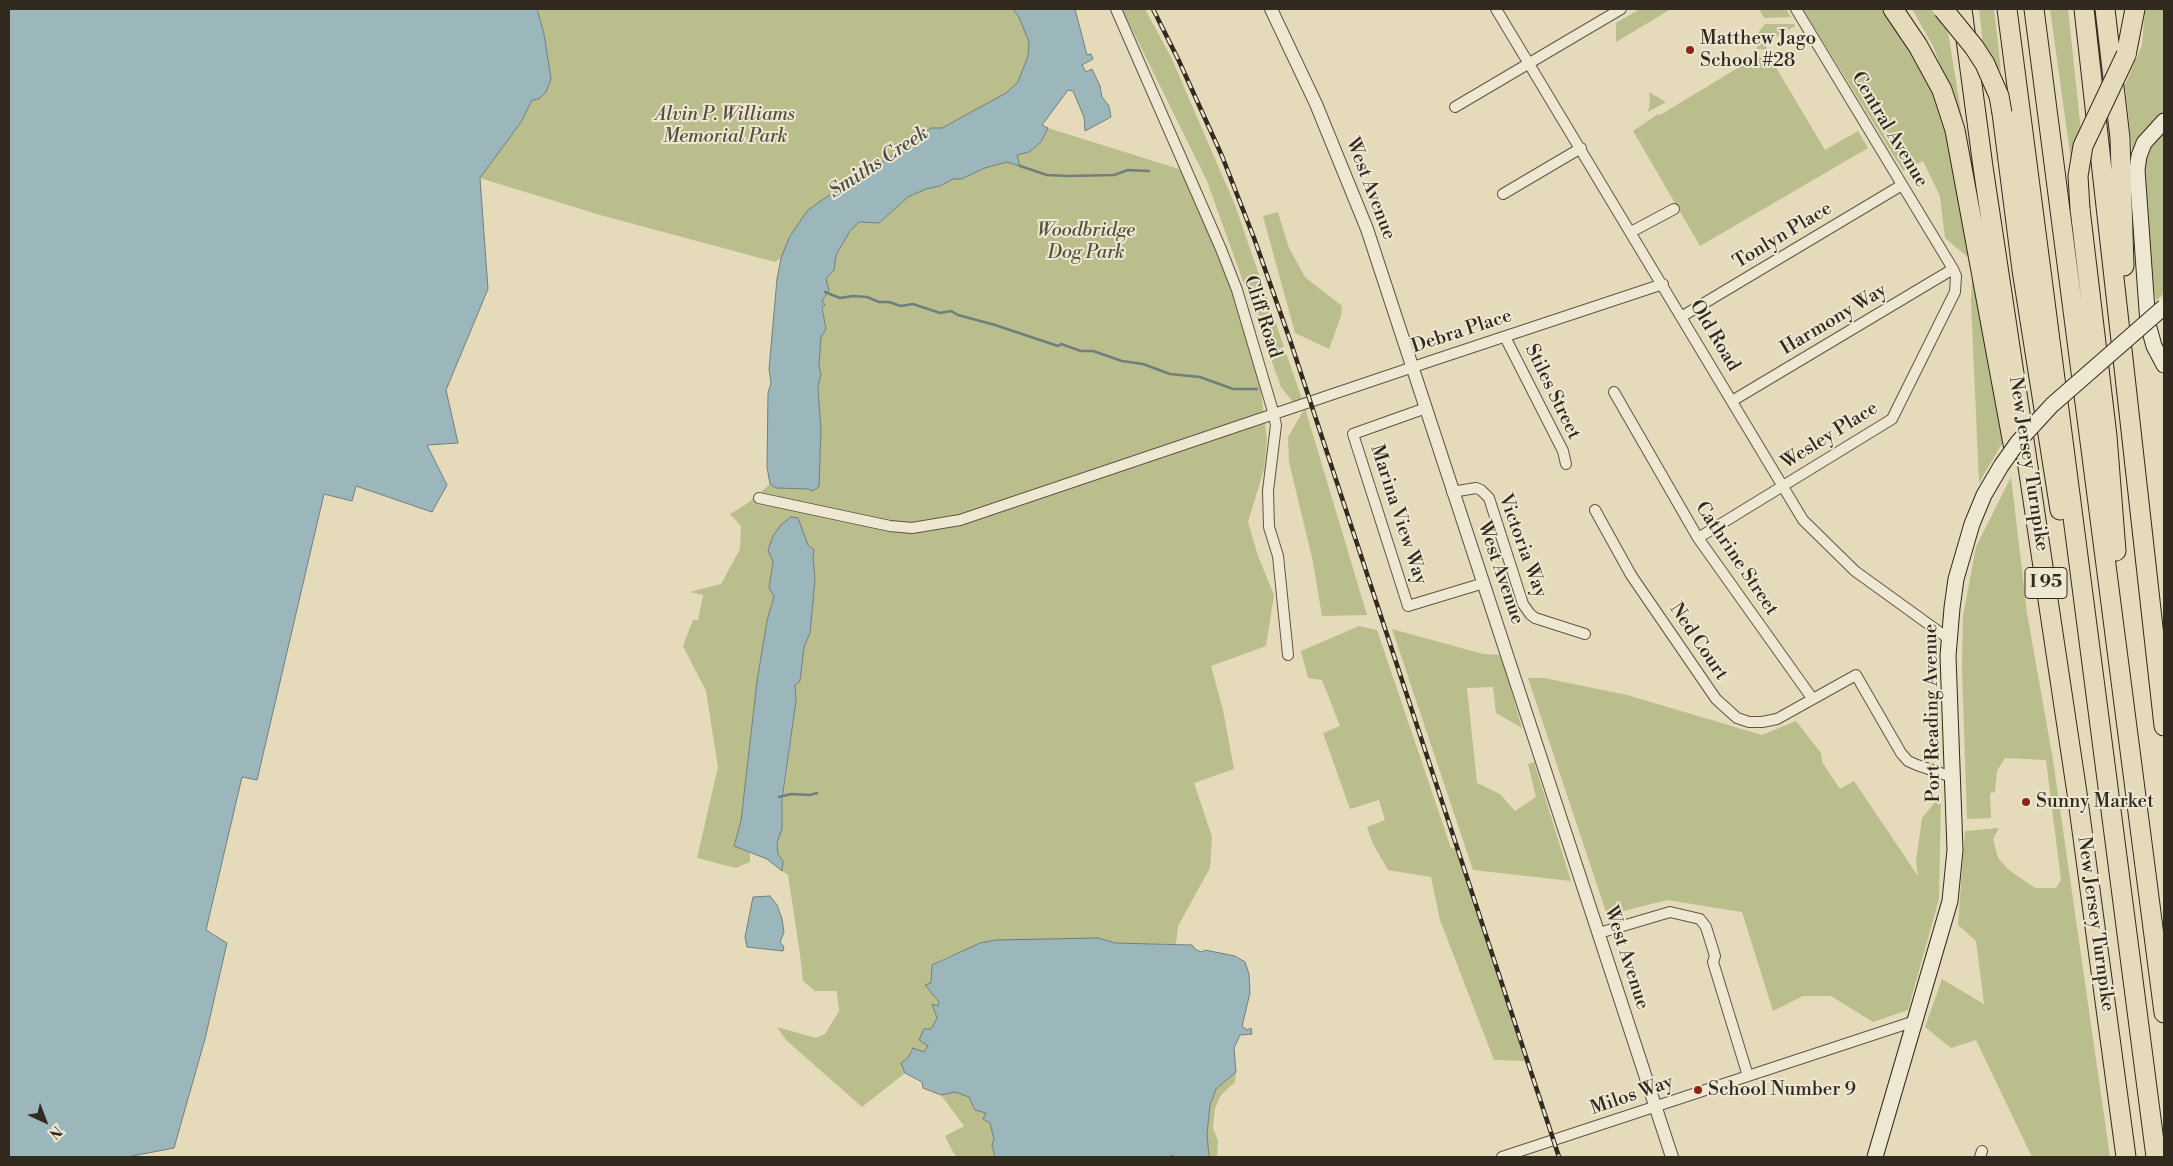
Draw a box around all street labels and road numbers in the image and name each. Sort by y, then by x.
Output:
street label: Central Avenue [1846,68,1932,192]
street label: West Avenue [1340,135,1400,243]
street label: Tonlyn Place [1729,198,1837,274]
street label: Cliff Road [1238,273,1286,361]
street label: Harmony Way [1777,279,1891,361]
street label: Old Road [1684,296,1744,376]
street label: Debra Place [1409,305,1515,359]
street label: Stiles Street [1519,341,1585,443]
street label: New Jersey Turnpike [2003,375,2053,553]
street label: Wesley Place [1777,397,1883,475]
street label: Marina View Way [1365,442,1431,588]
street label: Victoria Way [1493,491,1551,601]
street label: Cathrine Street [1690,498,1782,620]
street label: West Avenue [1472,519,1528,627]
road number: I 95 [2025,568,2067,598]
street label: Ned Court [1664,599,1732,685]
street label: Port Reading Avenue [1920,623,1946,803]
street label: New Jersey Turnpike [2071,835,2119,1013]
street label: West Avenue [1599,903,1653,1013]
street label: Milos Way [1587,1071,1677,1121]

